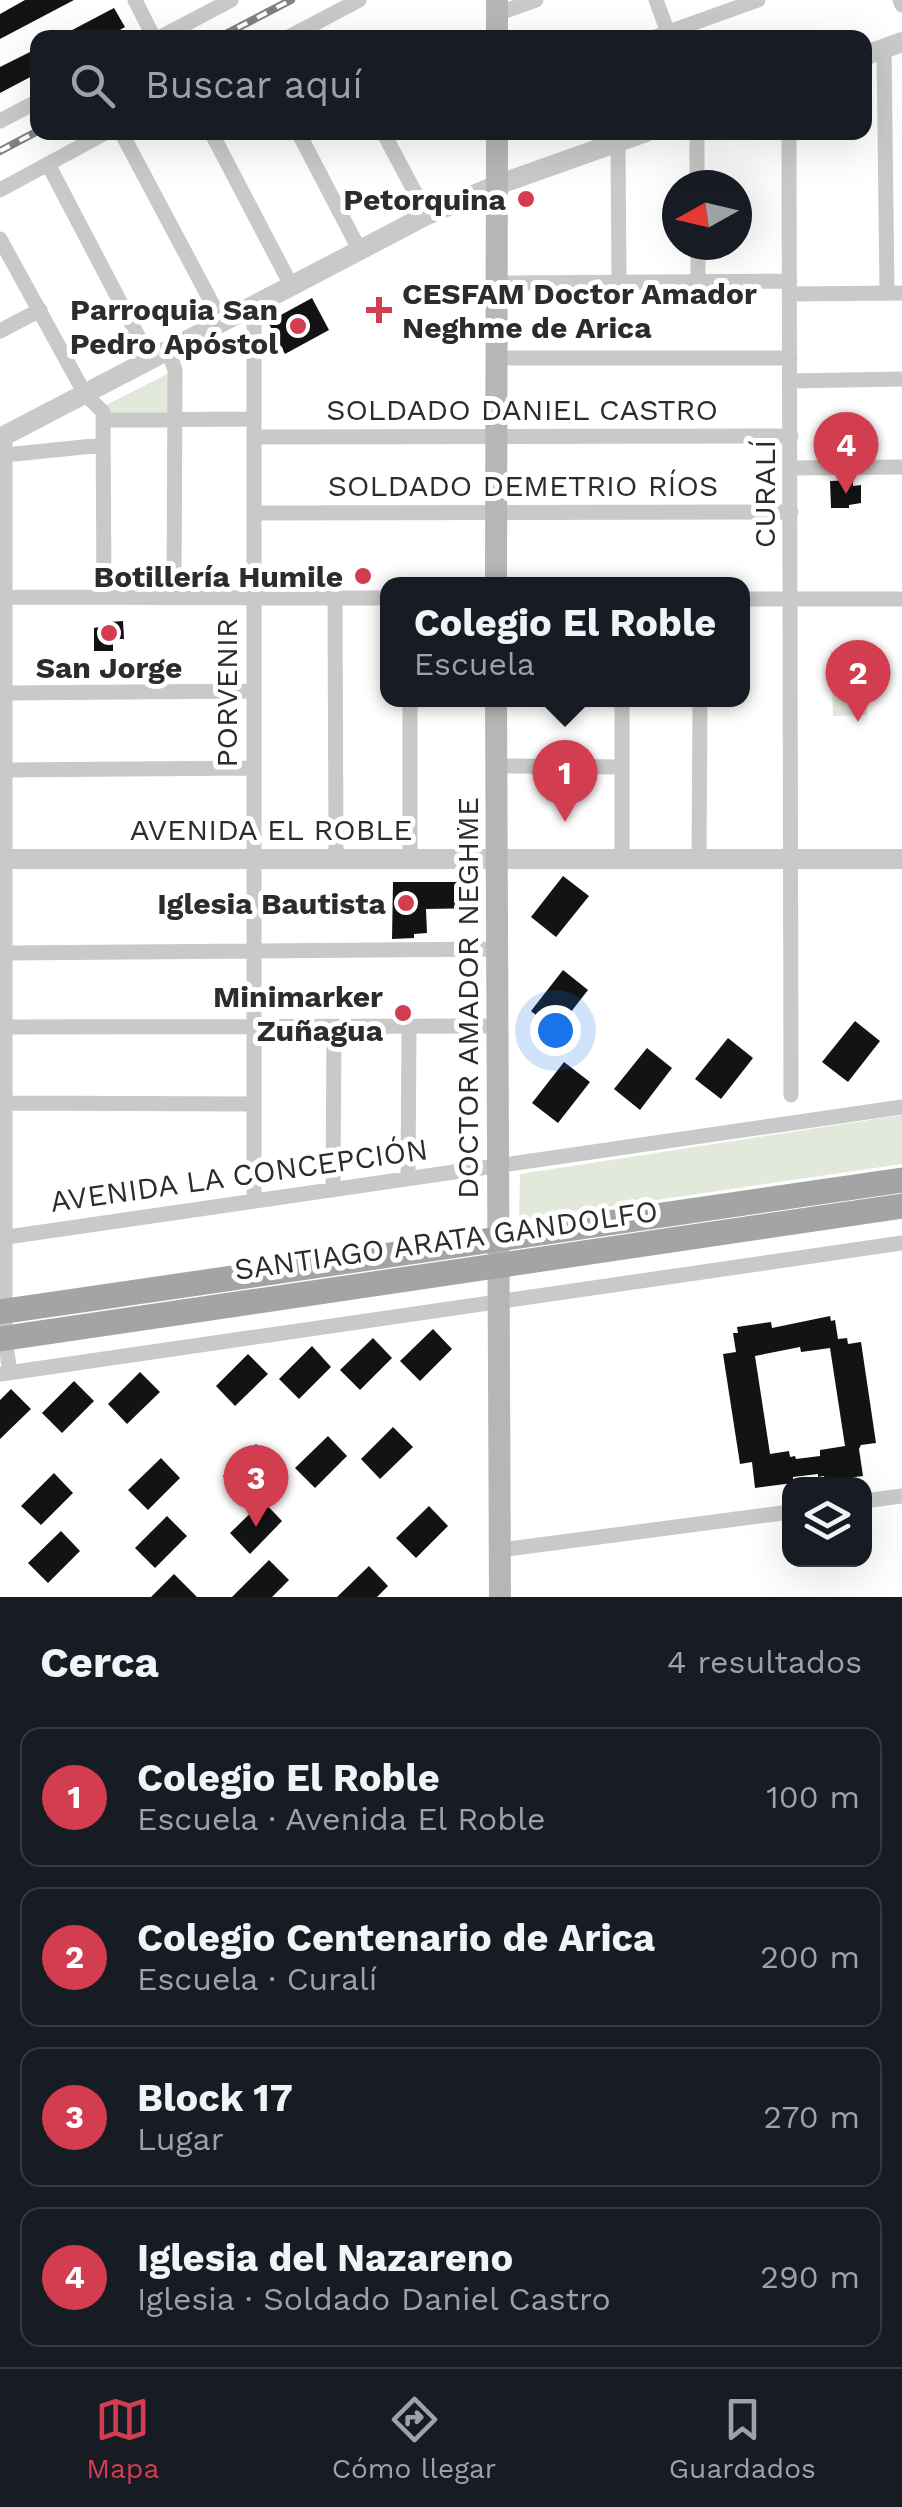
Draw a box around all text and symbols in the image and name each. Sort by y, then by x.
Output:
search box [30,30,872,140]
icon: search [65,58,120,113]
text: Buscar aquí [145,63,363,107]
north arrow [662,170,752,260]
place label: Petorquina [343,182,507,217]
marker: Petorquina [515,188,537,210]
place label: CESFAM Doctor Amador Neghme de Arica [402,276,757,345]
place label: Parroquia San Pedro Apóstol [70,292,278,361]
marker: CESFAM Doctor Amador Neghme de Arica [366,297,392,323]
marker: Parroquia San Pedro Apóstol [287,315,309,337]
street label: SOLDADO DANIEL CASTRO [326,392,718,427]
pin: 4 [814,412,878,494]
street label: CURALÍ [747,440,782,548]
street label: SOLDADO DEMETRIO RÍOS [328,468,718,503]
place label: Botillería Humile [94,559,343,594]
marker: Botillería Humile [352,565,374,587]
popup [380,577,750,707]
text: Colegio El Roble [414,601,716,645]
street label: PORVENIR [209,618,244,768]
marker: San Jorge [98,622,120,644]
pin: 2 [826,640,890,722]
text: Escuela [414,645,535,683]
place label: San Jorge [36,650,182,685]
pin: 1 [532,740,598,822]
street label: DOCTOR AMADOR NEGHME [450,797,485,1199]
street label: AVENIDA EL ROBLE [130,812,412,847]
place label: Iglesia Bautista [157,886,387,921]
marker: Iglesia Bautista [395,892,417,914]
place label: Minimarker Zuñagua [213,979,384,1048]
marker: Minimarker Zuñagua [392,1002,414,1024]
your location [530,1005,581,1056]
street label: AVENIDA LA CONCEPCIÓN [48,1131,430,1219]
street label: SANTIAGO ARATA GANDOLFO [232,1193,660,1287]
pin: 3 [224,1444,288,1527]
map controls [782,1477,872,1567]
button: layers [782,1477,872,1567]
text: Cerca [40,1638,159,1687]
text: 4 resultados [667,1643,862,1681]
text: Colegio El Roble [137,1756,440,1800]
text: 1 [68,1778,81,1816]
text: 100 m [766,1778,860,1816]
text: Escuela · Avenida El Roble [137,1800,545,1838]
text: Colegio Centenario de Arica [137,1916,655,1960]
text: 2 [65,1938,84,1976]
text: 200 m [760,1938,860,1976]
text: Escuela · Curalí [137,1960,377,1998]
text: Block 17 [137,2076,293,2120]
text: 3 [65,2098,84,2136]
text: 270 m [763,2098,860,2136]
text: Lugar [137,2120,224,2158]
text: Iglesia del Nazareno [137,2236,513,2280]
text: 4 [64,2258,85,2296]
text: 290 m [760,2258,860,2296]
text: Iglesia · Soldado Daniel Castro [137,2280,611,2318]
tab: Mapa [86,2392,159,2485]
tab: Cómo llegar [332,2392,496,2485]
tab: Guardados [669,2392,816,2485]

